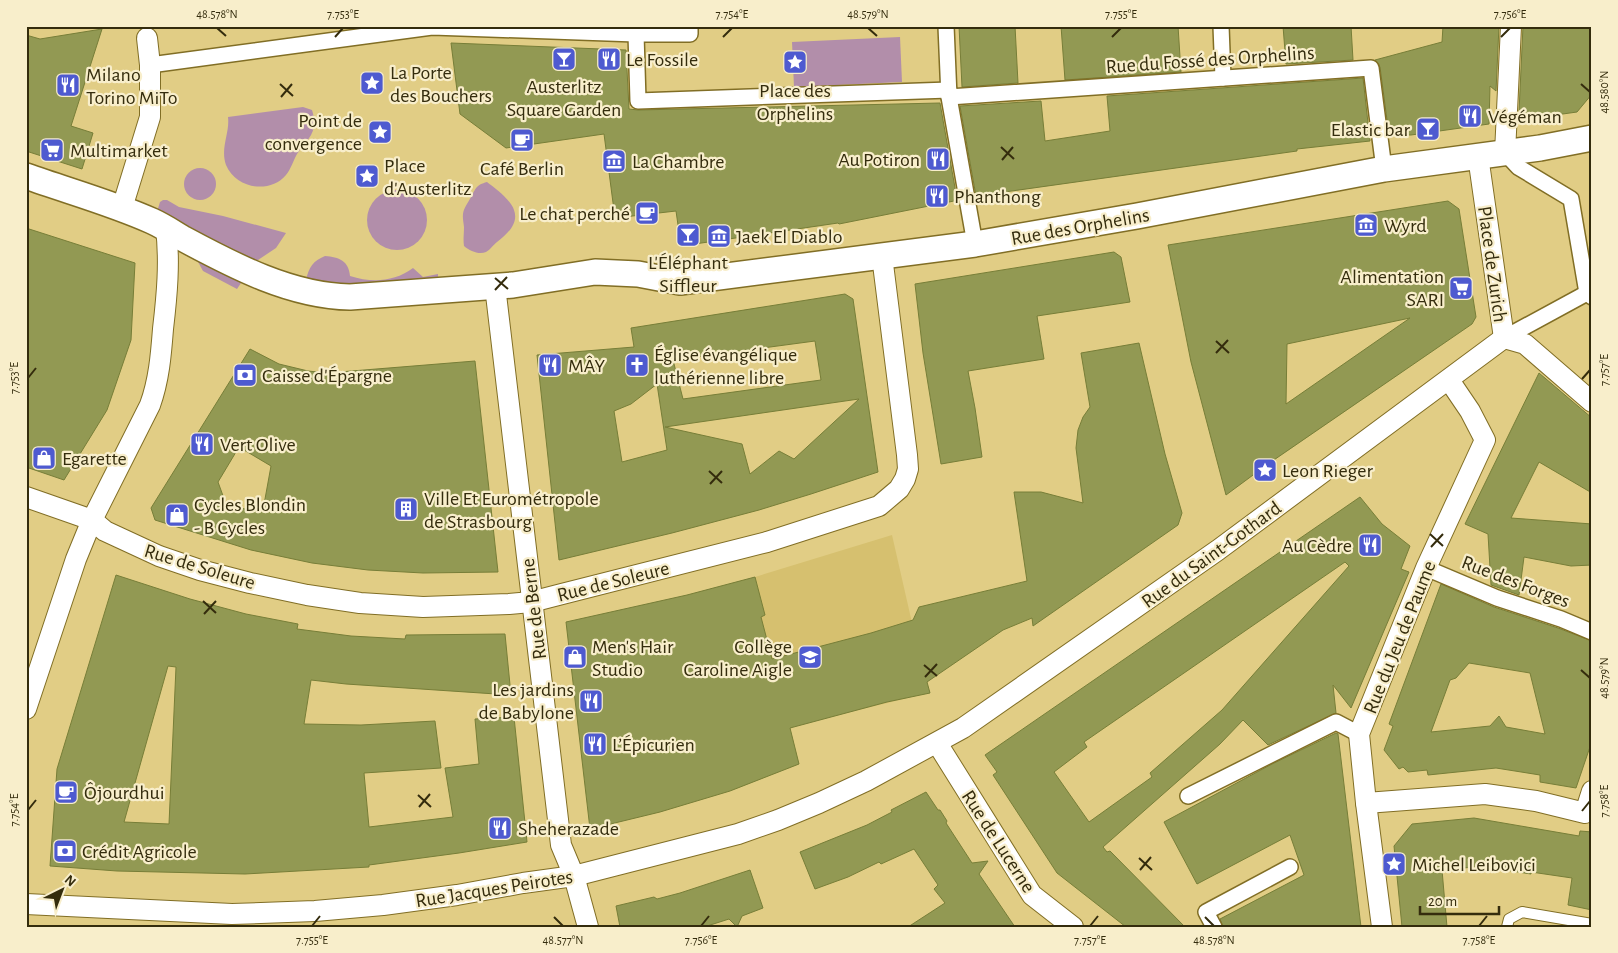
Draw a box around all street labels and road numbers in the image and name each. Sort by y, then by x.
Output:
street label: Rue du Fossé des Orphelins [1105,43,1315,77]
street label: Rue des Orphelins [1009,205,1151,249]
street label: Place de Zurich [1474,205,1510,324]
street label: Rue du Saint-Gothard [1138,498,1285,612]
street label: Rue de Soleure [142,541,258,593]
street label: Rue des Forges [1459,552,1572,612]
street label: Rue de Berne [518,557,550,661]
street label: Rue de Soleure [555,558,671,606]
street label: Rue du Jeu de Paume [1360,558,1440,717]
street label: Rue de Lucerne [958,787,1039,896]
street label: Rue Jacques Peirotes [414,867,574,911]

